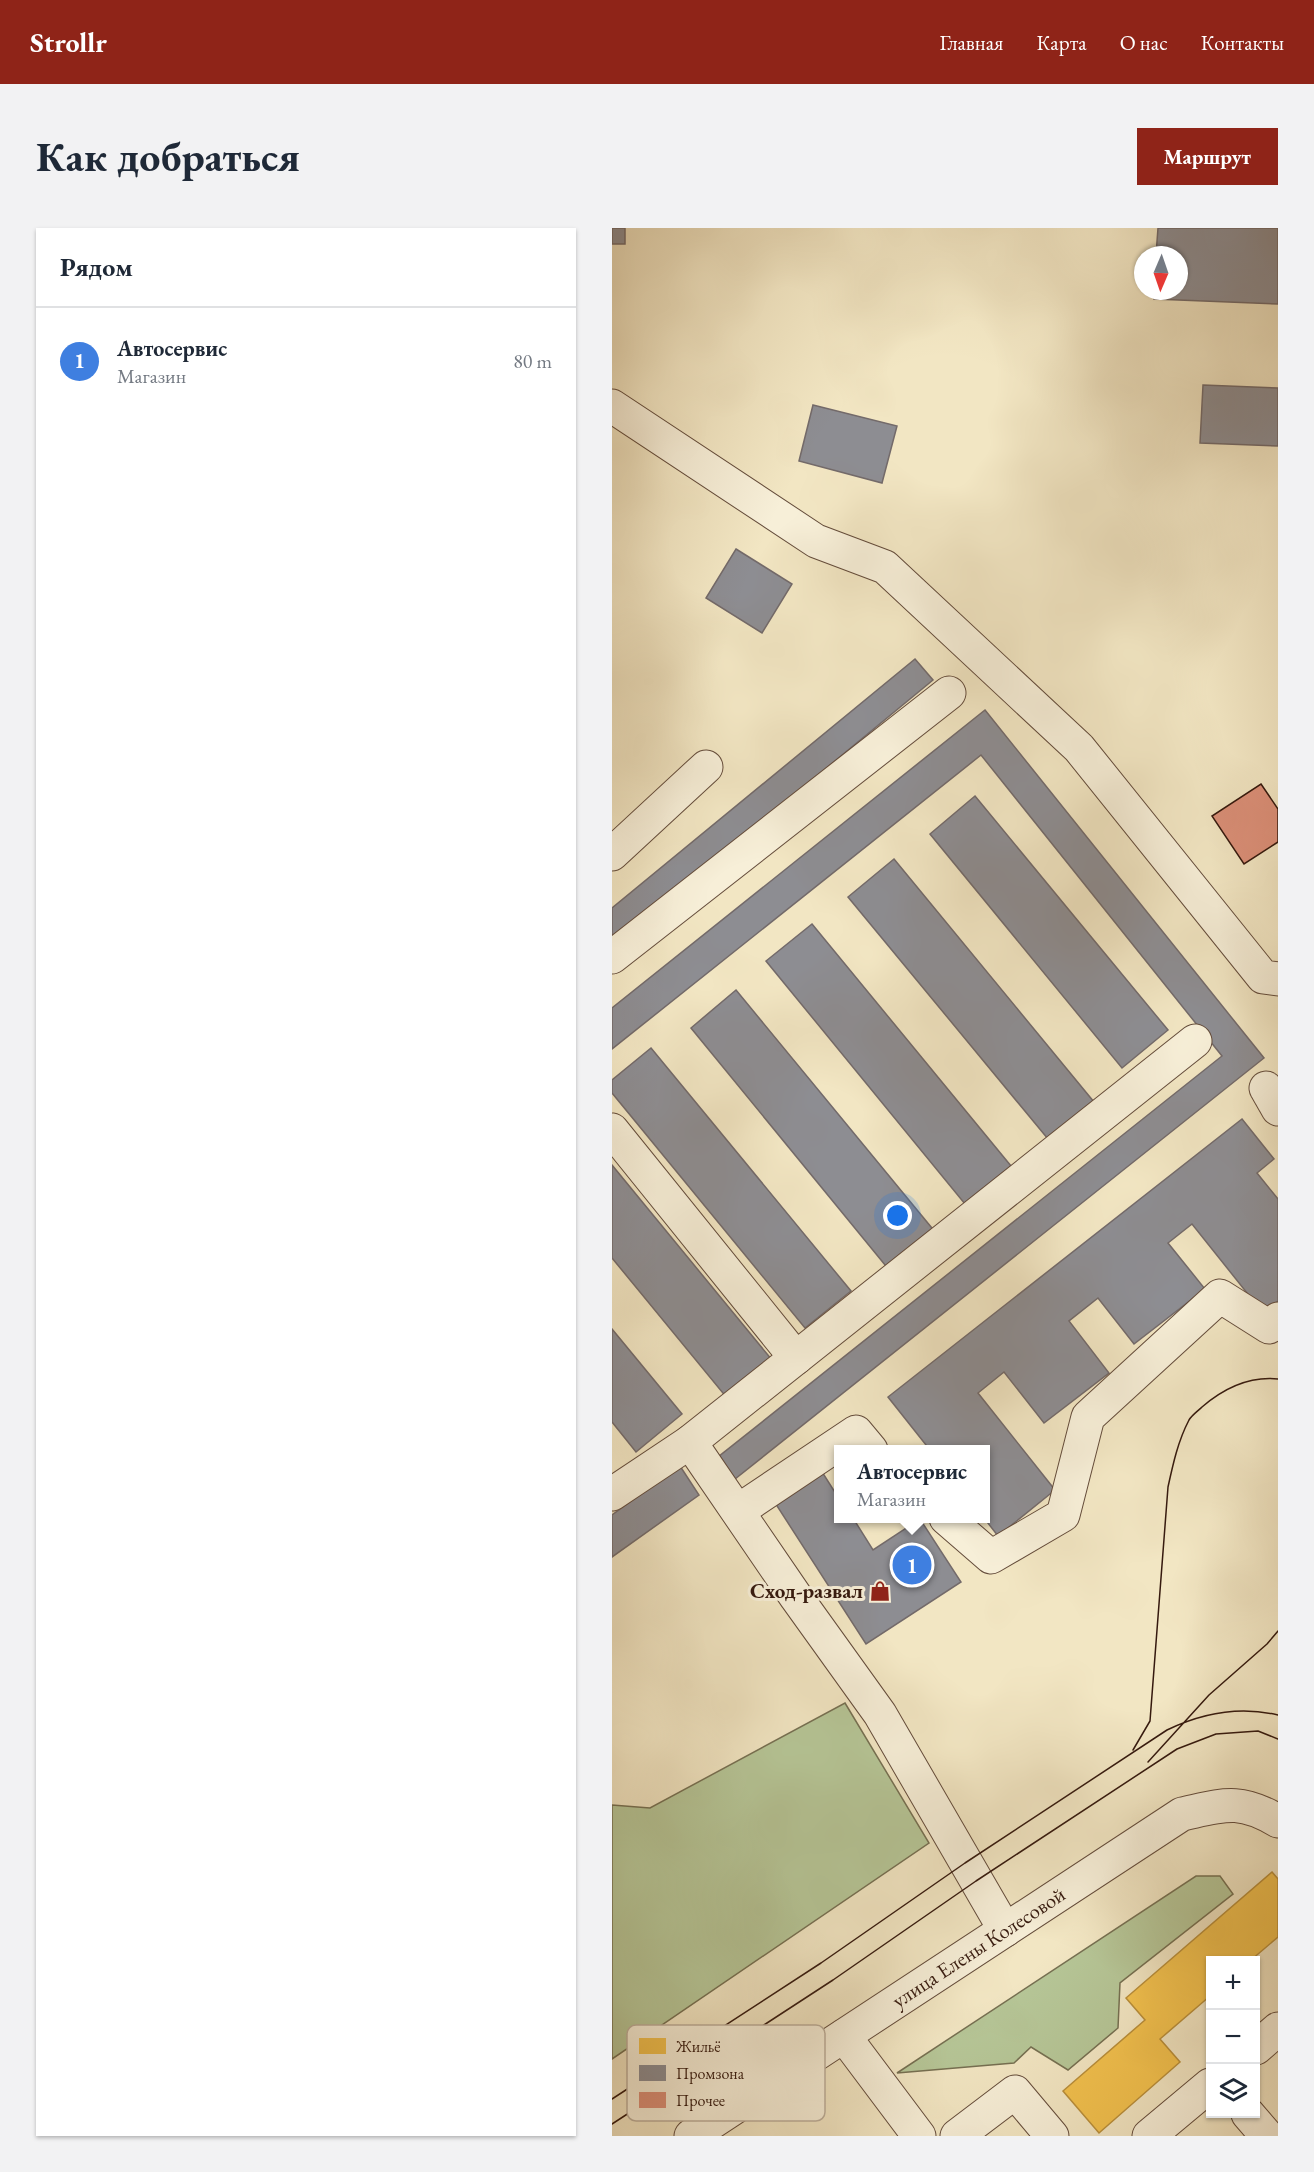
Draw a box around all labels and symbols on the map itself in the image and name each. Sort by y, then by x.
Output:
north arrow [1134,246,1188,300]
your location [883,1201,912,1230]
pin: 1 [892,1542,932,1588]
place label: Сход-развал [750,1577,863,1604]
shop icon: Сход-развал [868,1579,892,1603]
street label: улица Елены Колесовой [887,1880,1070,2014]
legend [627,2025,825,2121]
text: Жильё [675,2036,721,2057]
text: Промзона [676,2063,745,2084]
text: Прочее [676,2090,725,2111]

